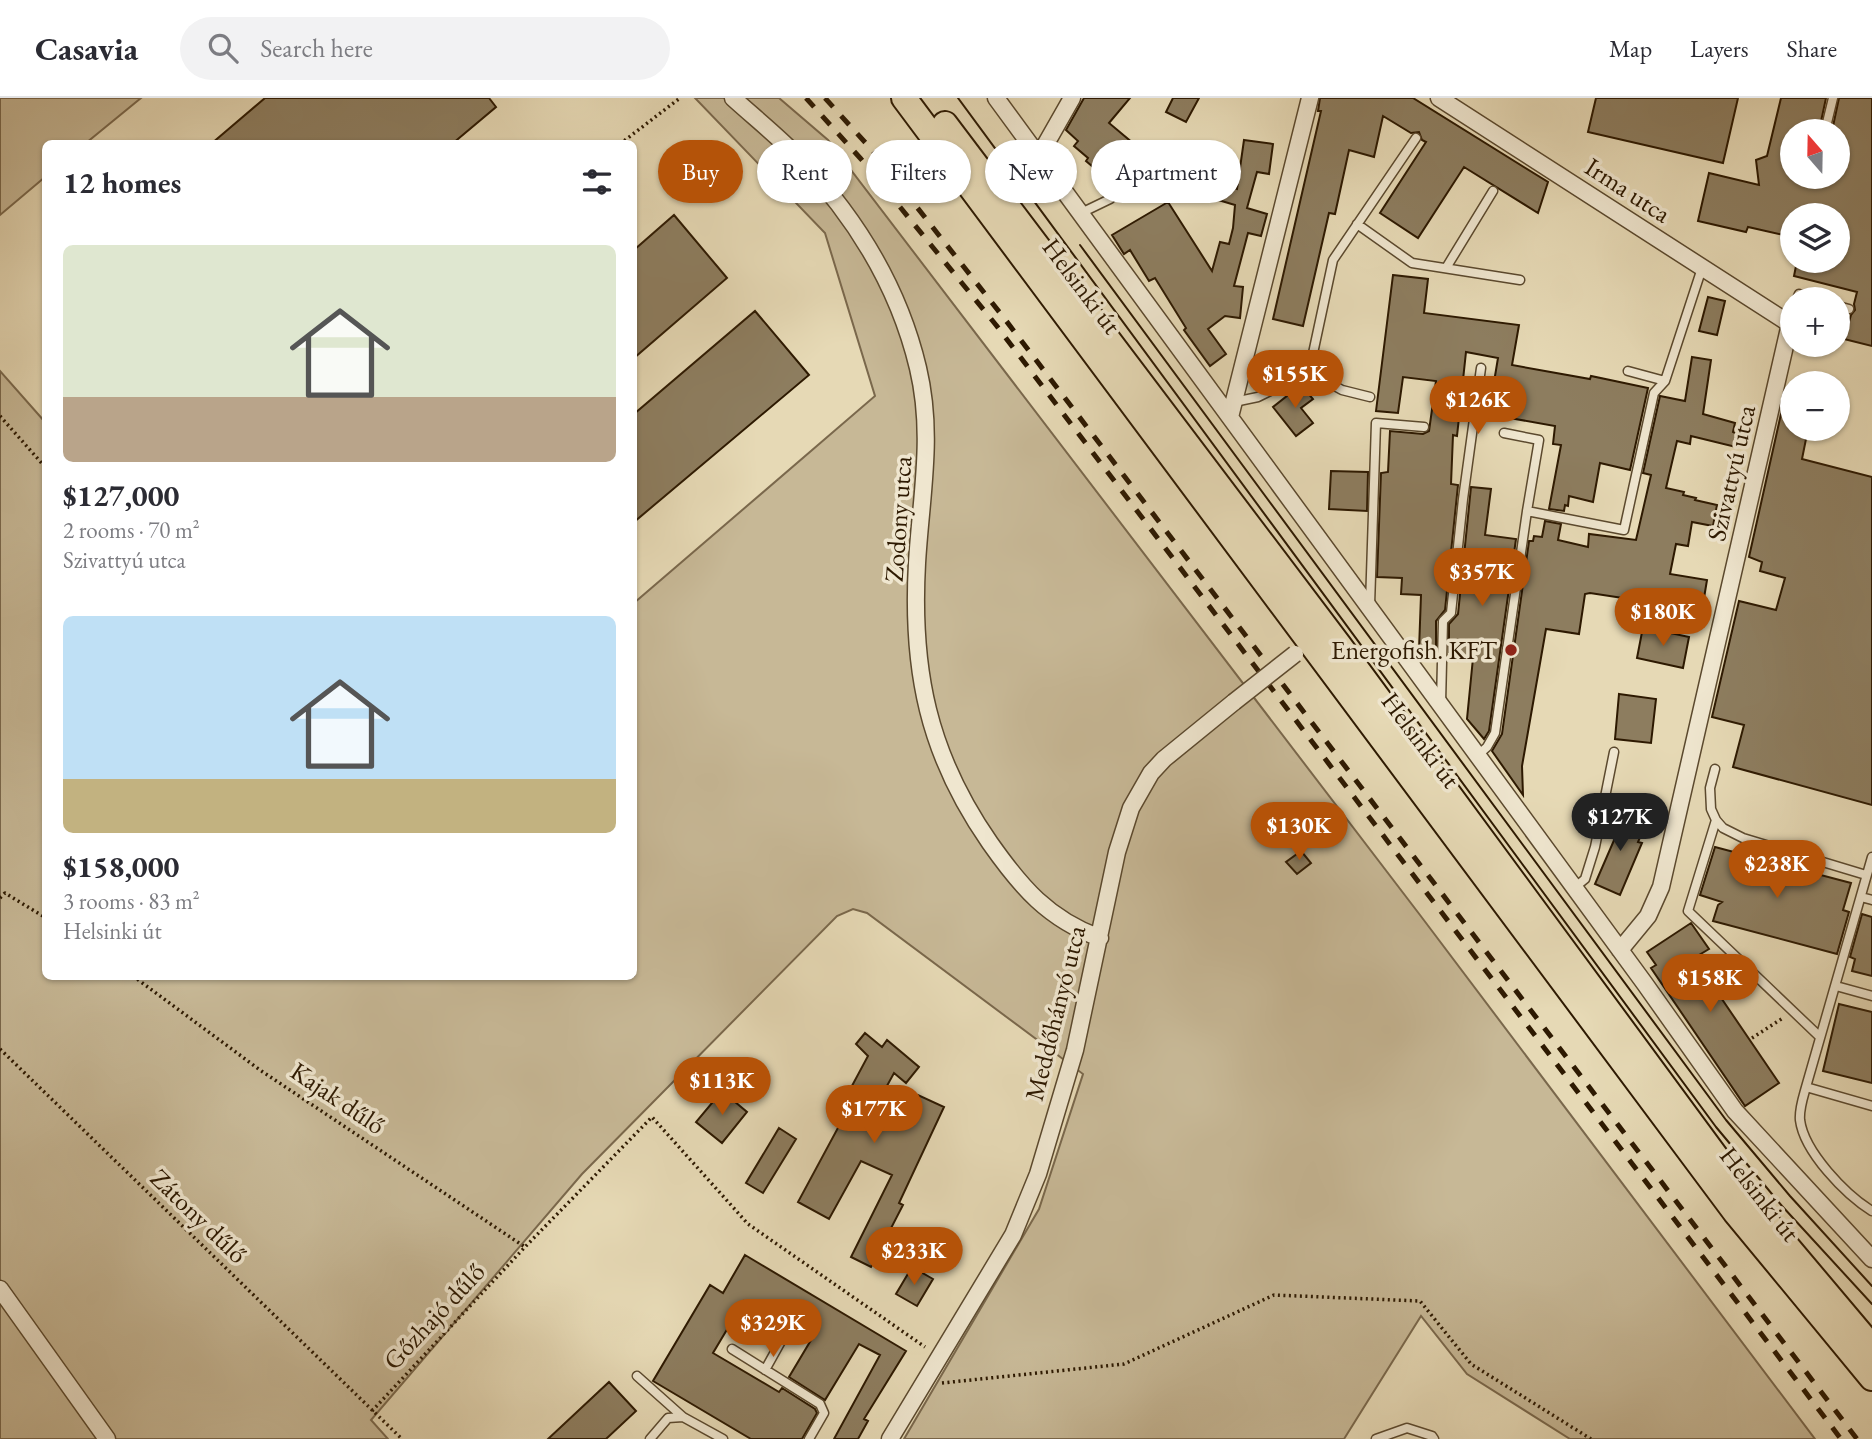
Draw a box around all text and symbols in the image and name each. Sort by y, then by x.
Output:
search box [180,17,670,80]
text: Casavia [35,27,138,70]
icon: search [204,29,242,67]
text: Search here [260,31,373,65]
text: Map [1609,33,1652,64]
text: Layers [1690,33,1749,64]
text: Share [1787,33,1837,64]
north arrow [1780,119,1850,189]
map controls [1780,119,1850,441]
chip: Buy [658,140,743,203]
chip: Rent [757,140,852,203]
chip: Filters [866,140,971,203]
chip: New [985,140,1077,203]
chip: Apartment [1091,140,1241,203]
street label: Irma utca [1579,150,1678,231]
text: 12 homes [63,163,181,202]
icon: filters [578,163,616,201]
button: layers [1780,203,1850,273]
street label: Helsinki út [1035,231,1129,341]
button: + [1780,287,1850,357]
icon: home [277,290,403,416]
pin: $155K [1246,350,1344,410]
text: $155K [1263,358,1327,388]
button: − [1780,371,1850,441]
pin: $126K [1429,376,1527,436]
text: $126K [1446,384,1510,414]
street label: Szivattyú utca [1699,401,1763,544]
street label: Zodony utca [877,454,919,583]
text: $127,000 [63,476,179,515]
text: 2 rooms · 70 m² [63,515,200,545]
text: Szivattyú utca [63,545,186,575]
pin: $357K [1433,548,1531,608]
text: $357K [1450,556,1514,586]
pin: $180K [1614,588,1712,648]
text: $180K [1631,596,1695,626]
place label: Energofish. KFT [1331,633,1498,667]
marker: Energofish. KFT [1503,642,1519,658]
icon: home [277,661,403,787]
street label: Helsinki út [1374,685,1468,795]
pin: $127K [1571,794,1669,853]
text: $127K [1588,801,1652,831]
pin: $130K [1250,802,1348,862]
text: $130K [1267,810,1331,840]
pin: $238K [1728,840,1826,900]
text: $158,000 [63,847,179,886]
text: $238K [1745,848,1809,878]
text: 3 rooms · 83 m² [63,886,200,916]
text: Helsinki út [63,916,162,946]
street label: Meddőhányó utca [1017,921,1093,1104]
pin: $158K [1661,954,1759,1014]
text: $158K [1678,962,1742,992]
street label: Kajak dűlő [284,1054,392,1142]
pin: $113K [673,1058,771,1117]
text: $113K [690,1065,754,1095]
pin: $177K [825,1086,923,1145]
text: $177K [842,1093,906,1123]
street label: Helsinki út [1712,1140,1808,1248]
street label: Zátony dűlő [143,1161,255,1271]
pin: $233K [865,1228,963,1287]
text: $233K [882,1235,946,1265]
street label: Gőzhajó dűlő [376,1255,492,1377]
pin: $329K [724,1300,822,1359]
text: $329K [741,1307,805,1337]

